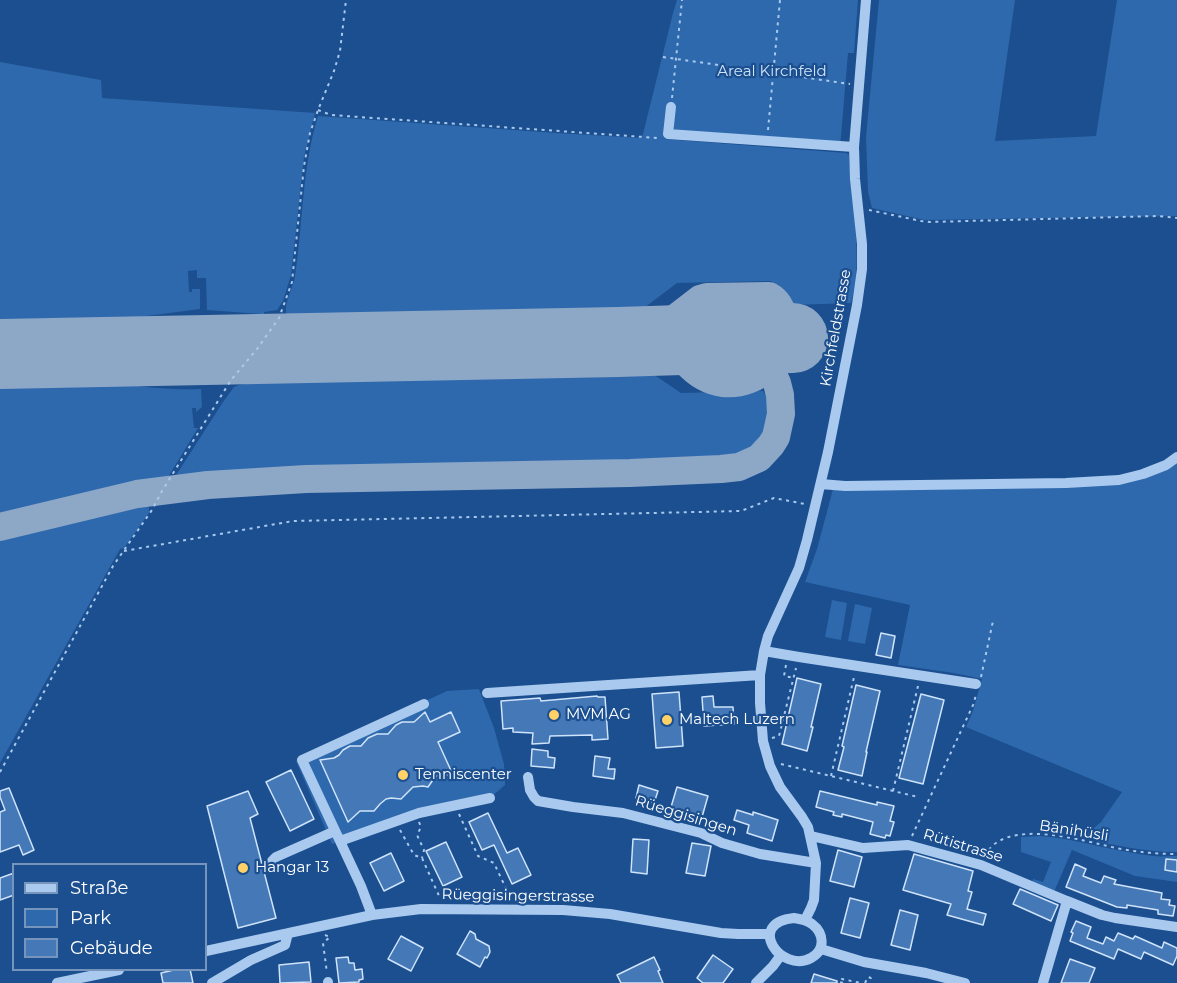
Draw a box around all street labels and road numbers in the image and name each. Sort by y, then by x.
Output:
street label: Kirchfeldstrasse [817,268,855,388]
street label: Rüeggisingen [633,792,739,840]
street label: Bänihüsli [1038,817,1110,845]
street label: Rütistrasse [921,825,1005,867]
street label: Rüeggisingerstrasse [441,886,595,906]

